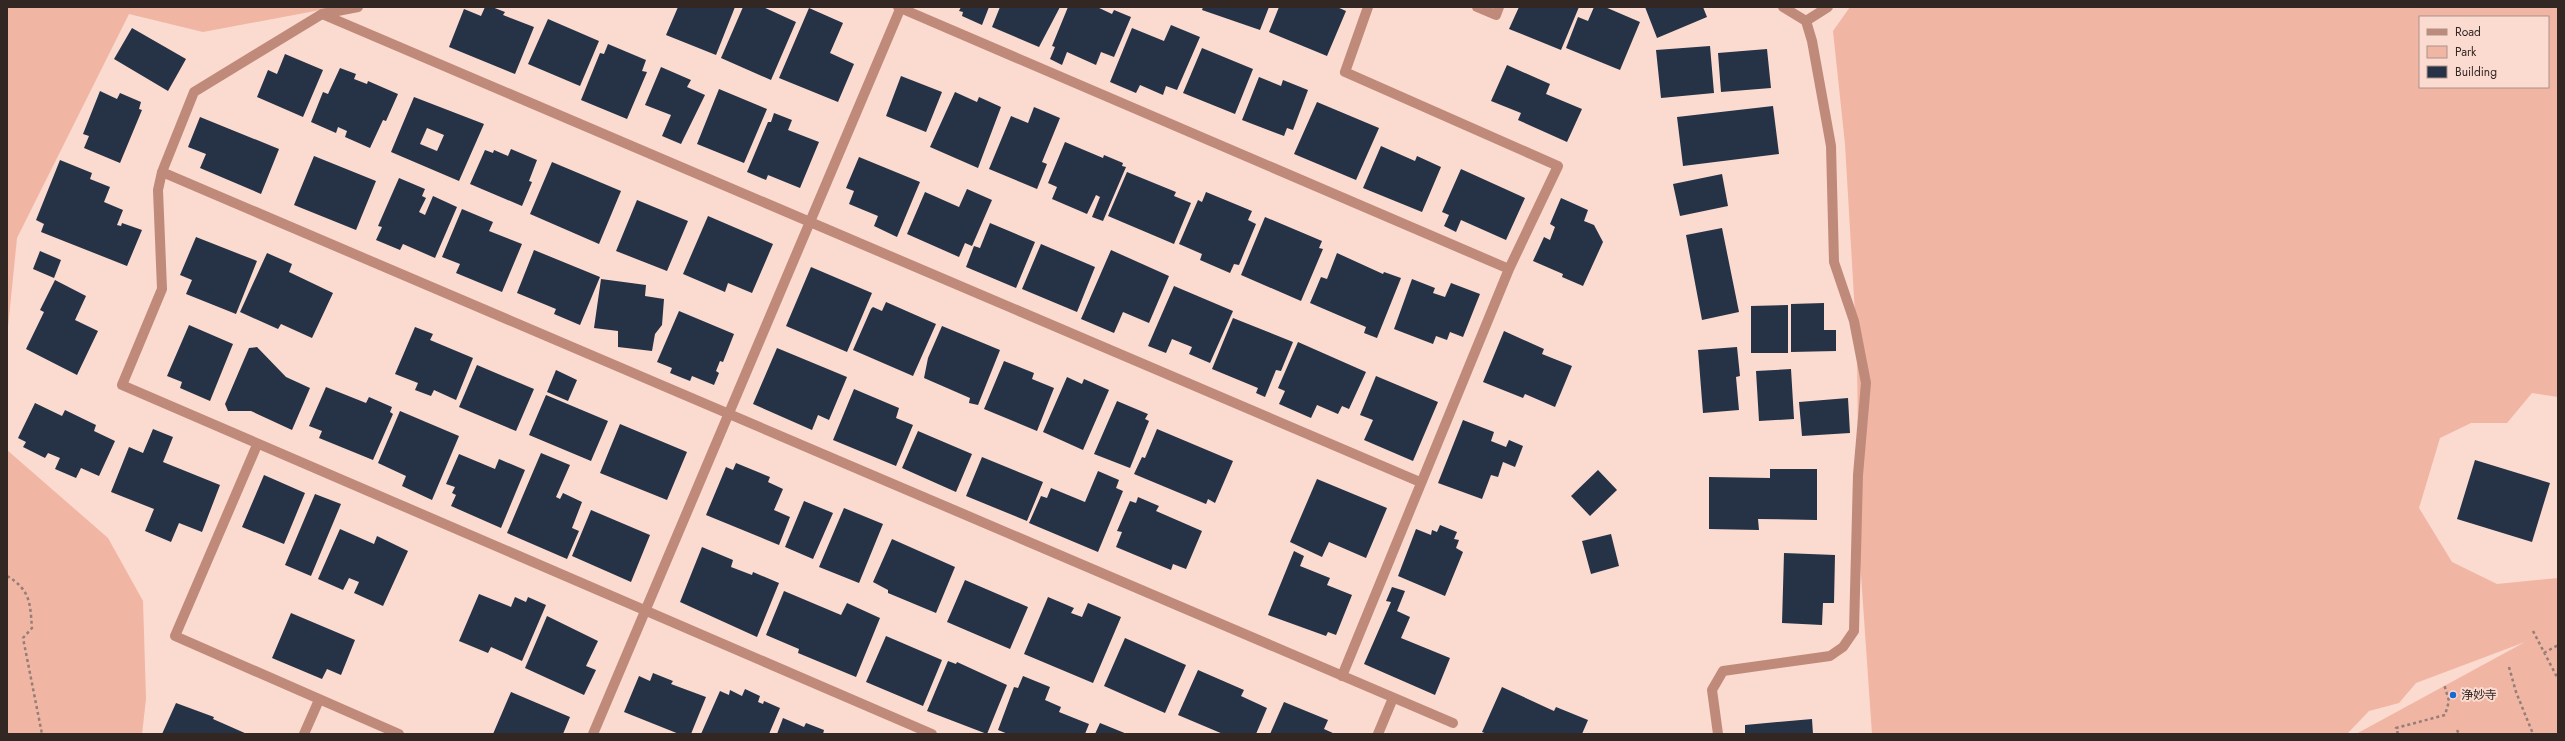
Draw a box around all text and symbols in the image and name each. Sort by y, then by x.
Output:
legend [2419,16,2549,88]
text: Road [2455,23,2481,41]
text: Park [2455,43,2477,61]
text: Building [2455,63,2497,81]
place label: 浄妙寺 [2461,686,2497,704]
marker: 浄妙寺 [2448,690,2458,700]

